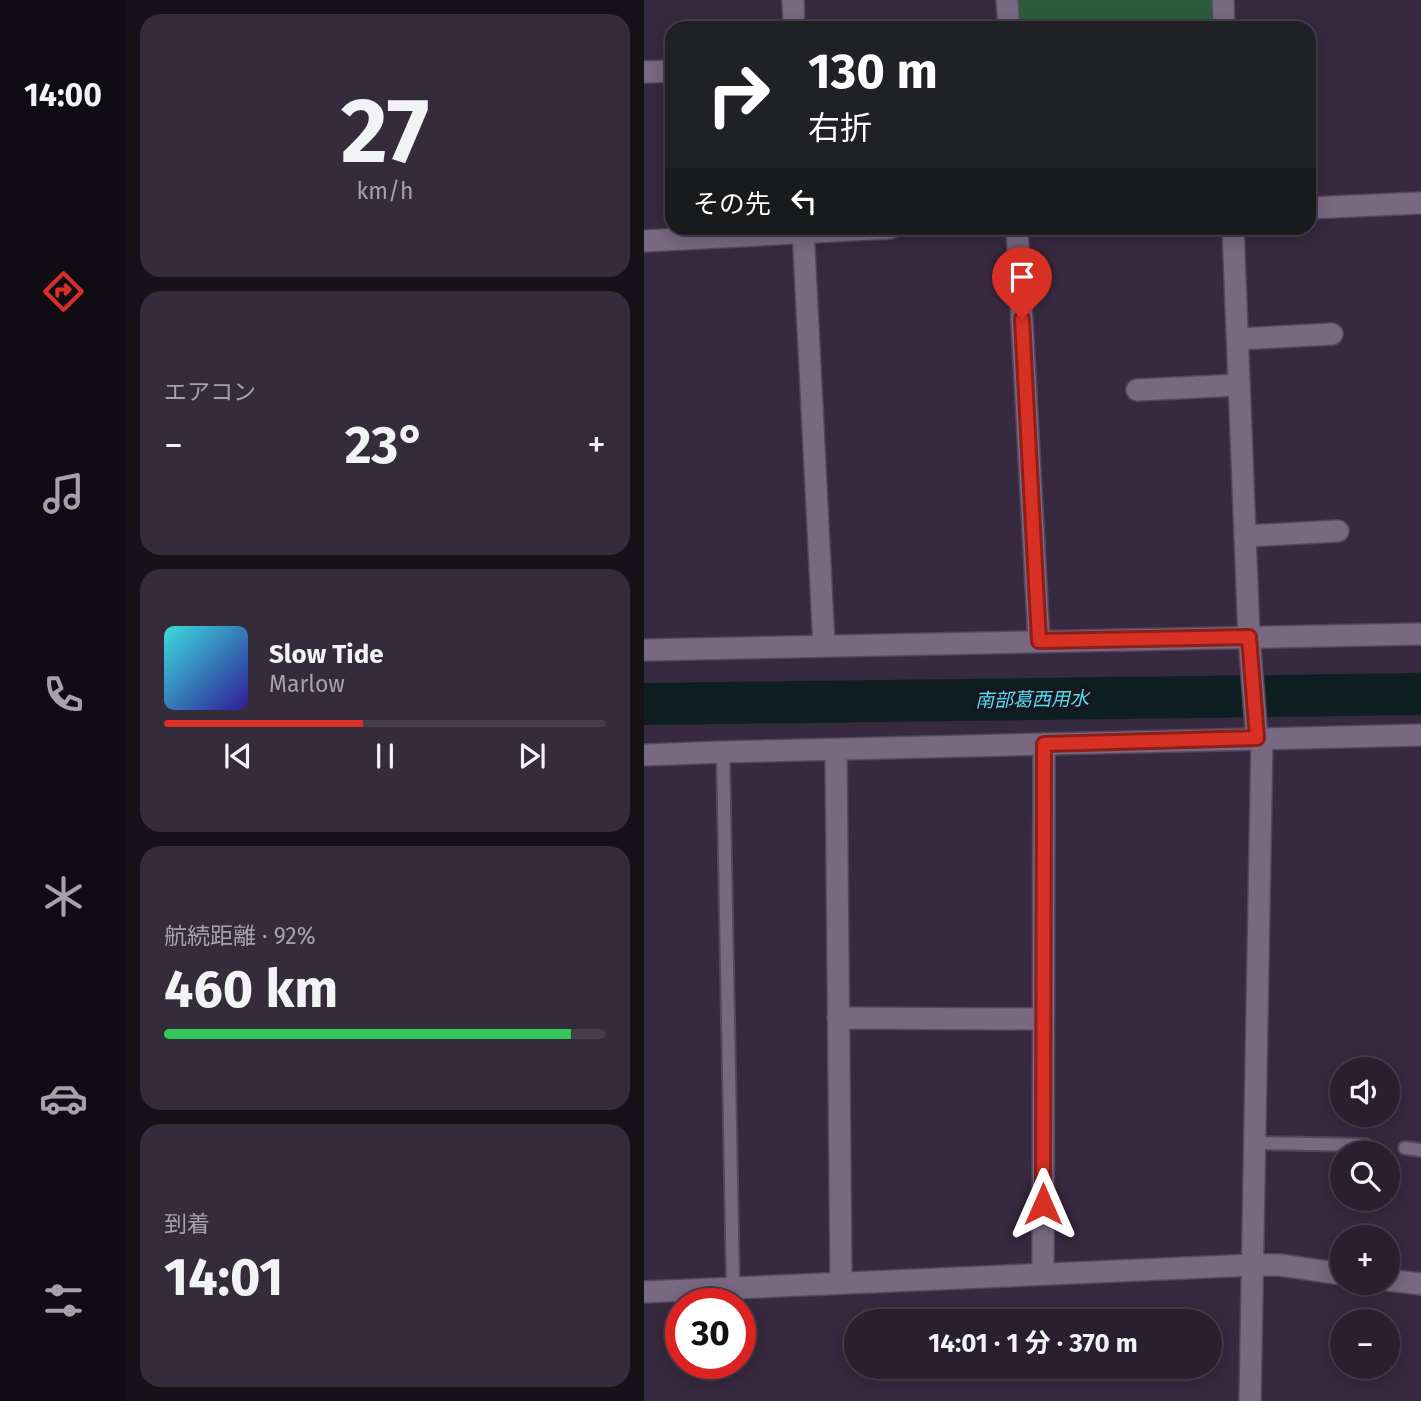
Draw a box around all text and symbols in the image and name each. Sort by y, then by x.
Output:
text: 130 m [808,42,938,101]
icon: right [693,49,784,140]
text: 14:00 [24,76,102,114]
text: 27 [341,77,429,186]
text: 右折 [808,109,872,147]
text: km/h [357,177,413,205]
icon: left [785,182,823,220]
text: その先 [693,189,771,220]
pin [992,247,1052,319]
icon: arrive [1003,258,1041,296]
icon: directions [39,267,88,316]
text: エアコン [164,378,256,406]
text: 23° [345,414,425,477]
text: − [164,422,183,468]
text: + [587,422,606,468]
icon: music [39,469,88,518]
text: Slow Tide [269,639,384,670]
icon: phone [39,670,88,719]
text: Marlow [269,670,345,698]
water label: 南部葛西用水 [975,687,1091,712]
icon: previous [219,737,257,775]
icon: pause [366,737,404,775]
icon: next [513,737,551,775]
icon: climate [39,872,88,921]
text: 航続距離 · 92% [164,922,316,950]
text: 460 km [164,958,338,1021]
map controls [1330,1057,1400,1379]
button: sound [1330,1057,1400,1127]
icon: car [39,1074,88,1123]
button: search [1330,1141,1400,1211]
position arrow [1006,1167,1080,1241]
text: 到着 [164,1210,210,1238]
button: + [1330,1225,1400,1295]
text: 14:01 [164,1246,283,1309]
icon: filters [39,1276,88,1325]
speed limit sign: 30 [665,1288,756,1379]
button: − [1330,1309,1400,1379]
text: 14:01 · 1 分 · 370 m [928,1328,1138,1359]

